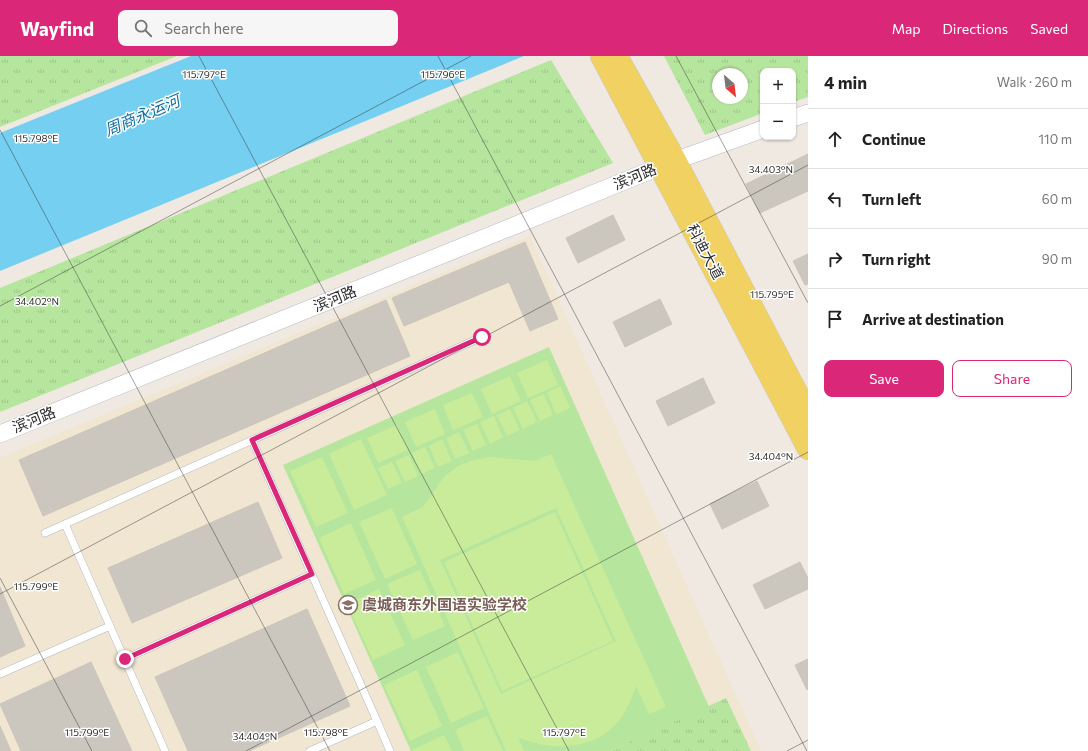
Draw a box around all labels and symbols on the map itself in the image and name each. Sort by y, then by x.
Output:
text: 115.797°E [182,68,226,80]
text: 115.796°E [421,68,465,80]
north arrow [712,68,748,104]
water label: 周商永运河 [101,89,185,139]
text: 115.798°E [14,132,58,144]
street label: 滨河路 [610,159,659,193]
text: 34.403°N [749,163,793,175]
street label: 科迪大道 [684,221,728,282]
street label: 滨河路 [310,281,359,315]
text: 115.795°E [750,288,794,300]
text: 34.402°N [15,295,59,307]
route start [473,328,491,346]
street label: 滨河路 [9,402,58,436]
text: 34.404°N [749,450,793,462]
text: 115.799°E [14,580,58,592]
school or university icon: 虞城商东外国语实验学校 [337,594,359,616]
place label: 虞城商东外国语实验学校 [362,595,527,613]
route end [116,650,134,668]
text: 115.799°E [65,726,109,738]
text: 115.798°E [304,726,348,738]
text: 115.797°E [542,726,586,738]
text: 34.404°N [233,730,277,742]

